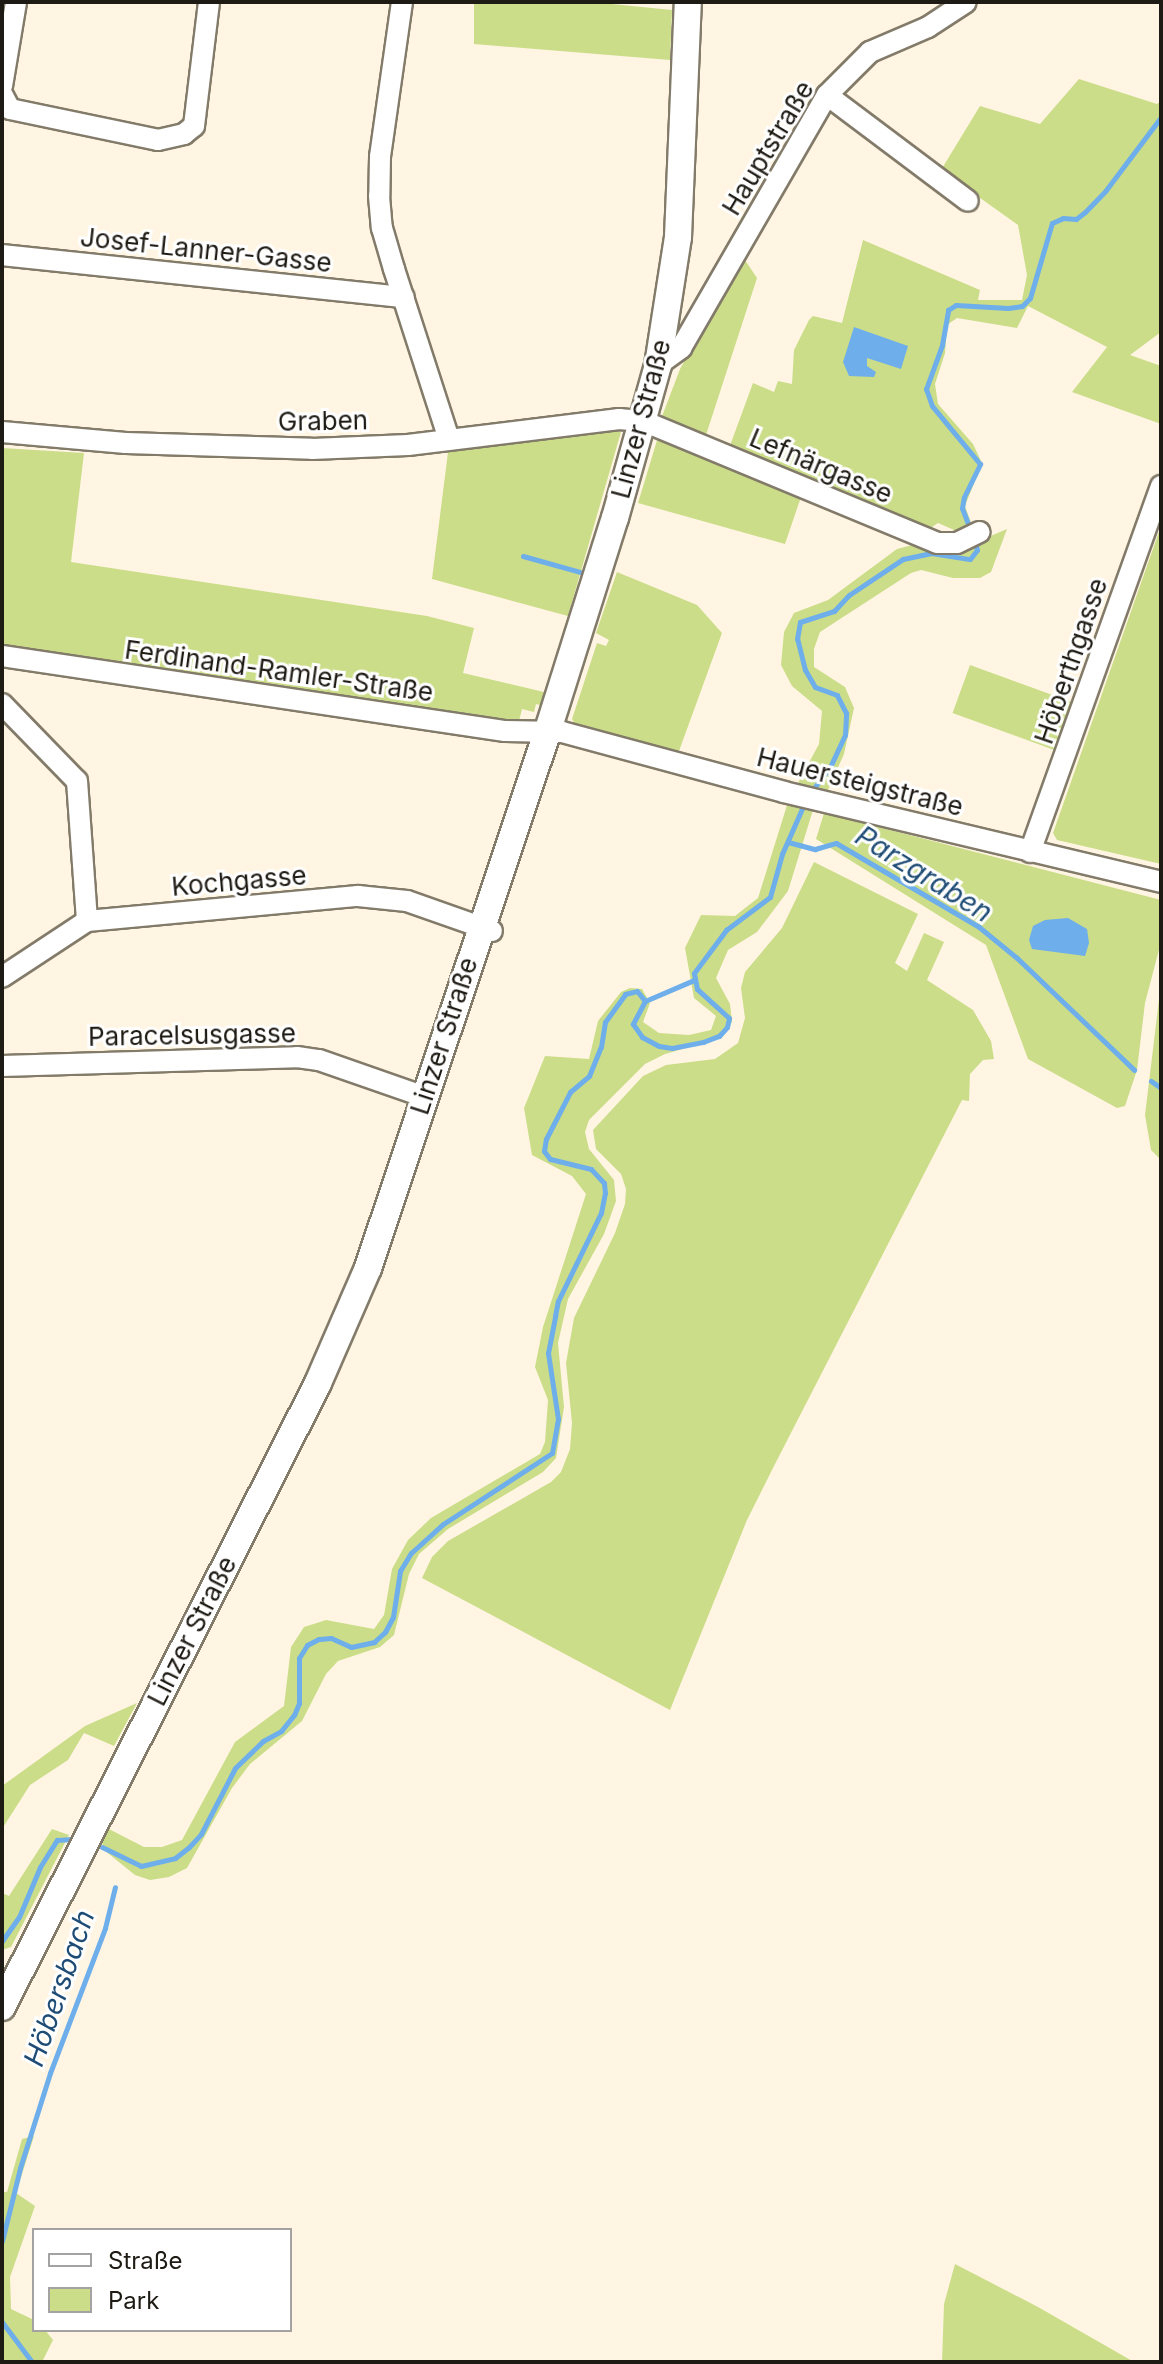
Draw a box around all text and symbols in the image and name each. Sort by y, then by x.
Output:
street label: Hauptstraße [716,75,820,221]
street label: Josef-Lanner-Gasse [79,221,333,279]
street label: Linzer Straße [605,336,677,502]
street label: Graben [278,405,368,437]
street label: Lefnärgasse [745,422,897,510]
street label: Höberthgasse [1028,574,1114,748]
street label: Ferdinand-Ramler-Straße [123,634,435,708]
street label: Hauersteigstraße [754,741,966,823]
water label: Parzgraben [849,819,999,929]
street label: Kochgasse [170,860,308,902]
street label: Linzer Straße [404,954,484,1118]
street label: Paracelsusgasse [88,1018,296,1052]
street label: Linzer Straße [141,1551,243,1711]
water label: Höbersbach [17,1905,101,2071]
legend [32,2228,292,2332]
text: Straße [108,2246,183,2275]
text: Park [108,2286,159,2315]

